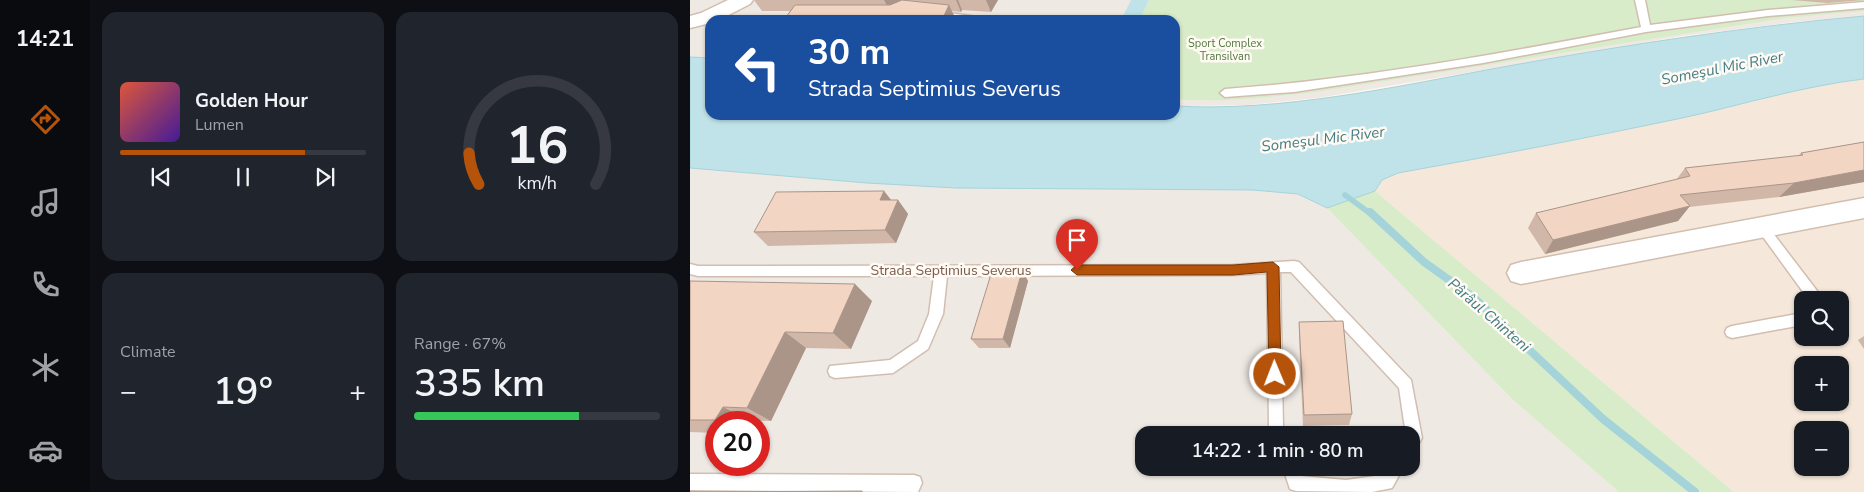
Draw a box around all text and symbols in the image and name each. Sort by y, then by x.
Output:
text: 14:21 [16,24,74,54]
text: 30 m [808,29,890,76]
icon: left [725,35,790,100]
park label: Sport Complex Transilvan [1188,36,1262,64]
water label: Someşul Mic River [1659,46,1785,90]
text: Strada Septimius Severus [808,74,1061,104]
text: Golden Hour [195,88,308,114]
icon: directions [28,102,63,137]
text: 16 [506,110,568,181]
text: Lumen [195,114,244,136]
water label: Someşul Mic River [1260,121,1386,156]
icon: previous [147,163,175,191]
icon: pause [229,163,257,191]
icon: next [311,163,339,191]
text: km/h [517,171,557,195]
icon: music [28,185,63,220]
pin [1056,219,1098,270]
icon: arrive [1063,226,1091,254]
street label: Strada Septimius Severus [871,261,1032,280]
icon: phone [28,267,63,302]
water label: Pârâul Chinteni [1444,274,1535,357]
map controls [1794,291,1849,476]
button: search [1794,291,1849,346]
text: Range · 67% [414,333,506,355]
text: Climate [120,341,175,363]
position arrow [1248,347,1300,399]
icon: climate [28,350,63,385]
button: + [1794,356,1849,411]
text: 335 km [414,358,545,409]
text: 19° [213,366,273,417]
text: − [120,373,137,411]
text: + [349,373,366,411]
speed limit sign: 20 [705,411,770,476]
button: − [1794,421,1849,476]
icon: car [28,433,63,468]
text: 14:22 · 1 min · 80 m [1192,438,1363,464]

